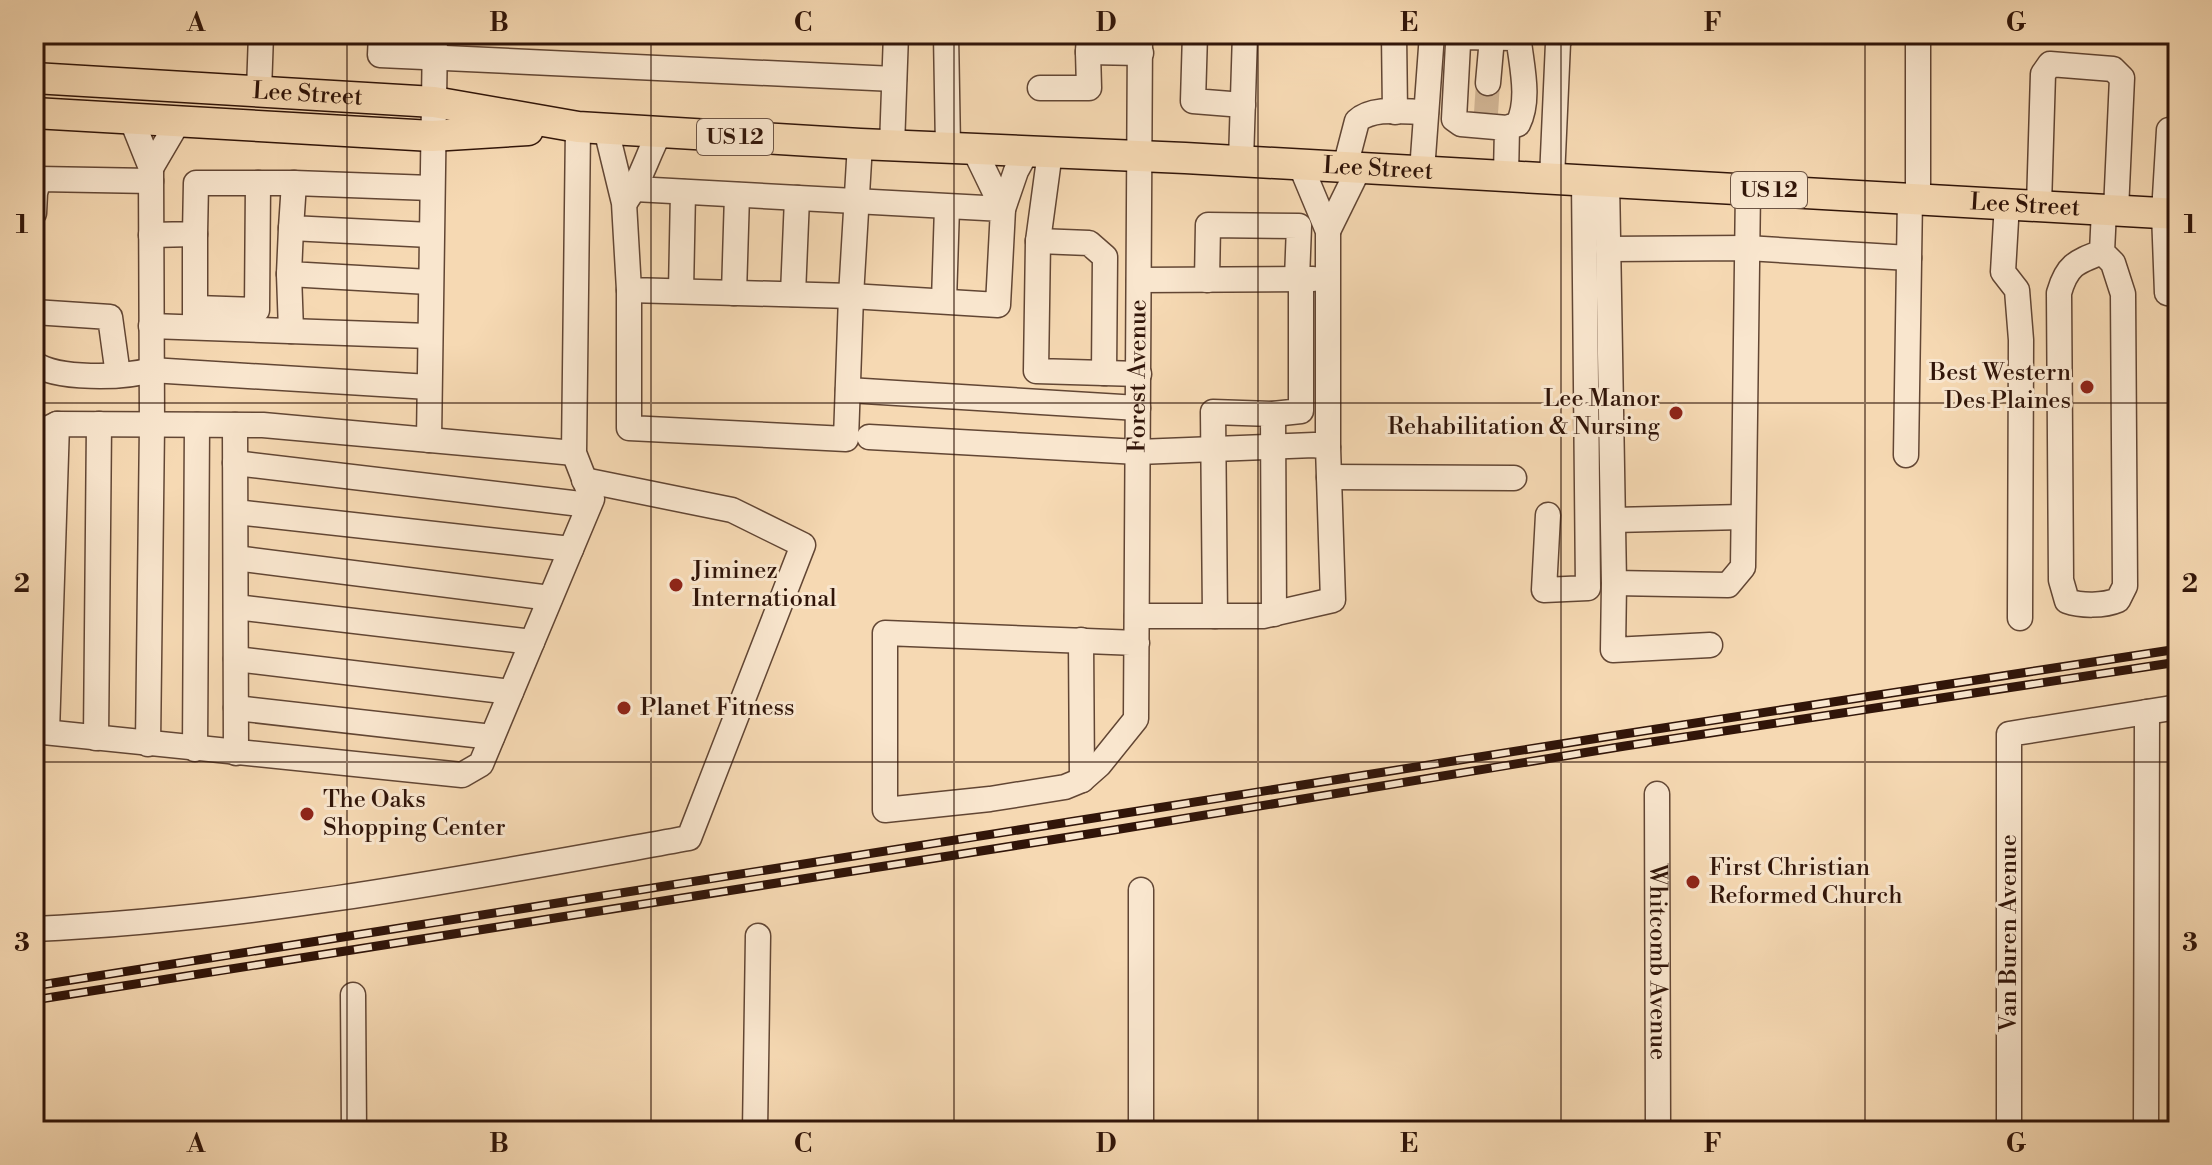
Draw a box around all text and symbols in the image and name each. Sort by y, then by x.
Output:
text: A [186,7,206,39]
text: B [489,7,509,39]
text: C [794,7,812,39]
text: D [1096,7,1116,39]
text: E [1400,7,1418,39]
text: F [1704,7,1722,39]
text: G [2006,7,2027,39]
street label: Lee Street [252,76,364,113]
road number: US 12 [697,119,773,155]
street label: Lee Street [1322,151,1434,187]
road number: US 12 [1731,172,1807,208]
street label: Lee Street [1969,187,2081,223]
text: 1 [16,209,29,241]
text: 1 [2184,209,2197,241]
street label: Forest Avenue [1123,299,1153,453]
place label: Best Western Des Plaines [1928,358,2071,416]
marker: Best Western Des Plaines [2078,378,2096,396]
place label: Lee Manor Rehabilitation & Nursing [1388,384,1661,442]
marker: Lee Manor Rehabilitation & Nursing [1667,404,1685,422]
place label: Jiminez International [691,556,836,614]
text: 2 [14,568,30,600]
text: 2 [2182,568,2198,600]
marker: Jiminez International [667,576,685,594]
place label: Planet Fitness [640,693,795,723]
marker: Planet Fitness [615,699,633,717]
place label: The Oaks Shopping Center [323,785,506,843]
marker: The Oaks Shopping Center [298,805,316,823]
street label: Van Buren Avenue [1994,834,2024,1033]
place label: First Christian Reformed Church [1709,853,1903,911]
street label: Whitcomb Avenue [1642,863,1673,1060]
marker: First Christian Reformed Church [1684,873,1702,891]
text: 3 [14,927,30,959]
text: 3 [2182,927,2198,959]
text: A [186,1128,206,1160]
text: B [489,1128,509,1160]
text: C [794,1128,812,1160]
text: D [1096,1128,1116,1160]
text: E [1400,1128,1418,1160]
text: F [1704,1128,1722,1160]
text: G [2006,1128,2027,1160]

